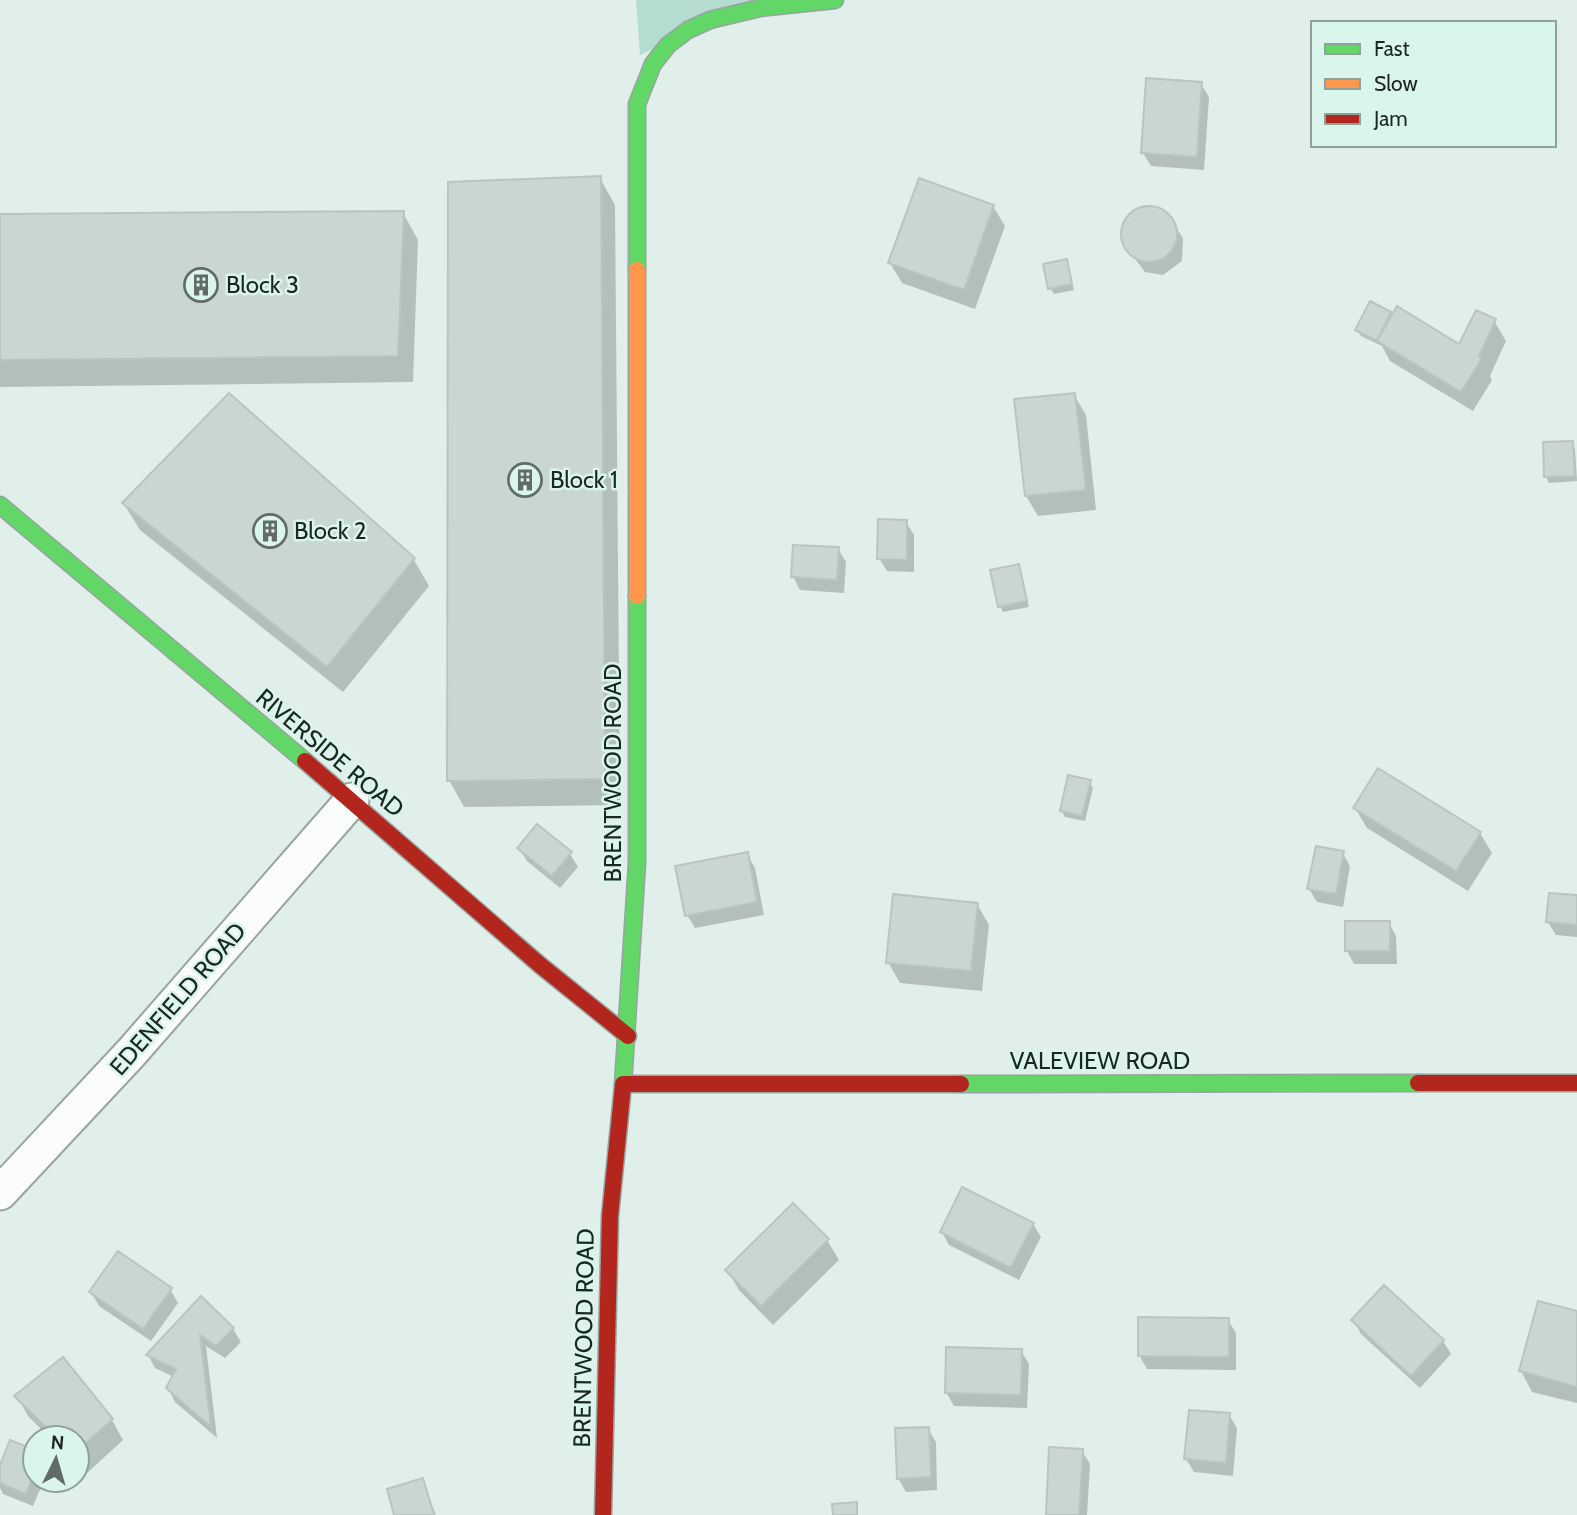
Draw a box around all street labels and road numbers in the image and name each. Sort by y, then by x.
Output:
street label: BRENTWOOD ROAD [598,663,627,883]
street label: RIVERSIDE ROAD [250,682,410,823]
street label: EDENFIELD ROAD [103,916,252,1081]
street label: VALEVIEW ROAD [1010,1046,1190,1075]
street label: BRENTWOOD ROAD [567,1228,600,1448]

